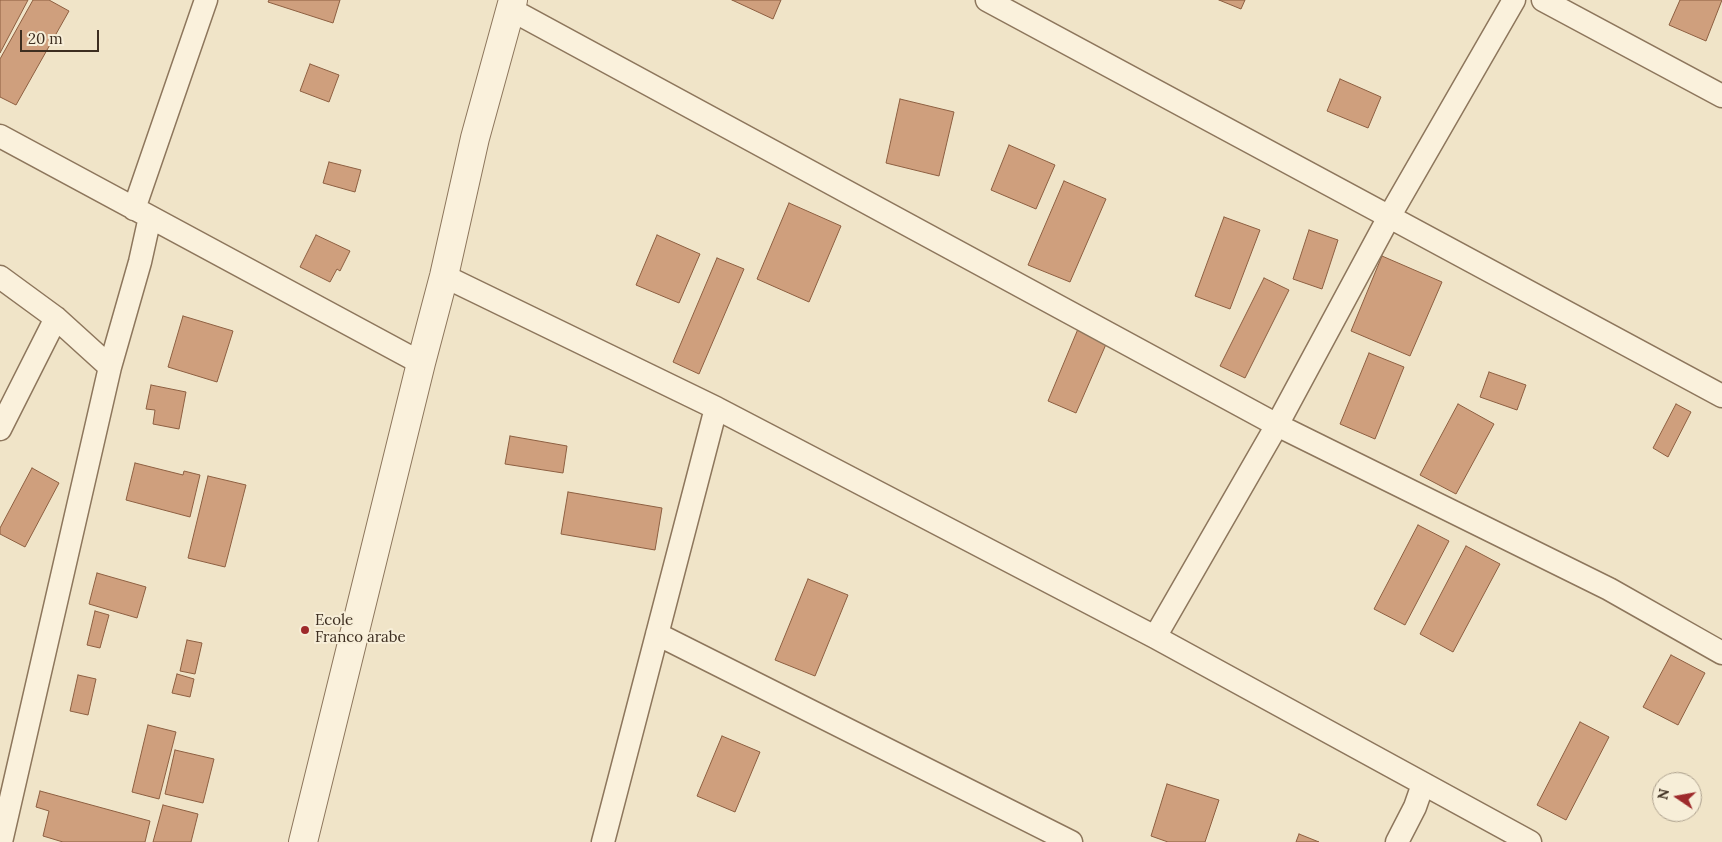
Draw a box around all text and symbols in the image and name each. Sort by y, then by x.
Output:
scale bar [22,20,101,52]
text: 20 m [28,29,63,48]
place label: Ecole Franco arabe [315,612,406,647]
marker: Ecole Franco arabe [299,624,311,636]
north arrow [1652,772,1702,822]
text: N [1653,787,1673,801]

